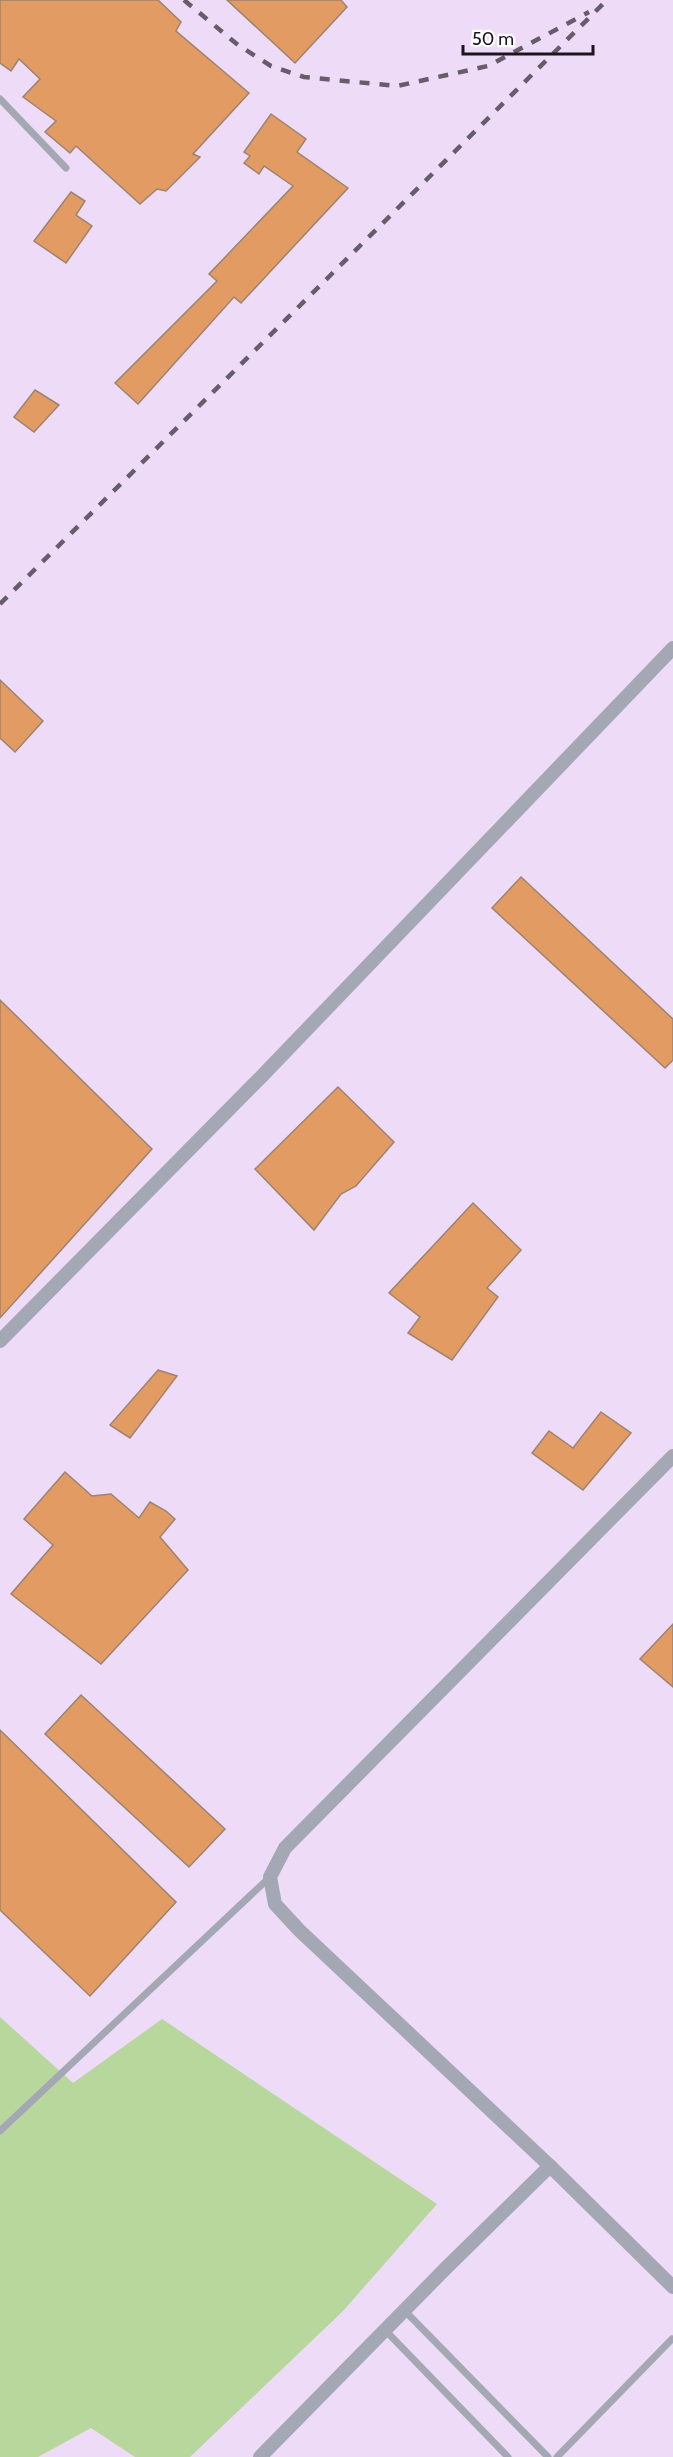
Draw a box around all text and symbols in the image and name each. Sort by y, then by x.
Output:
scale bar [463,18,594,56]
text: 50 m [472,28,514,50]

